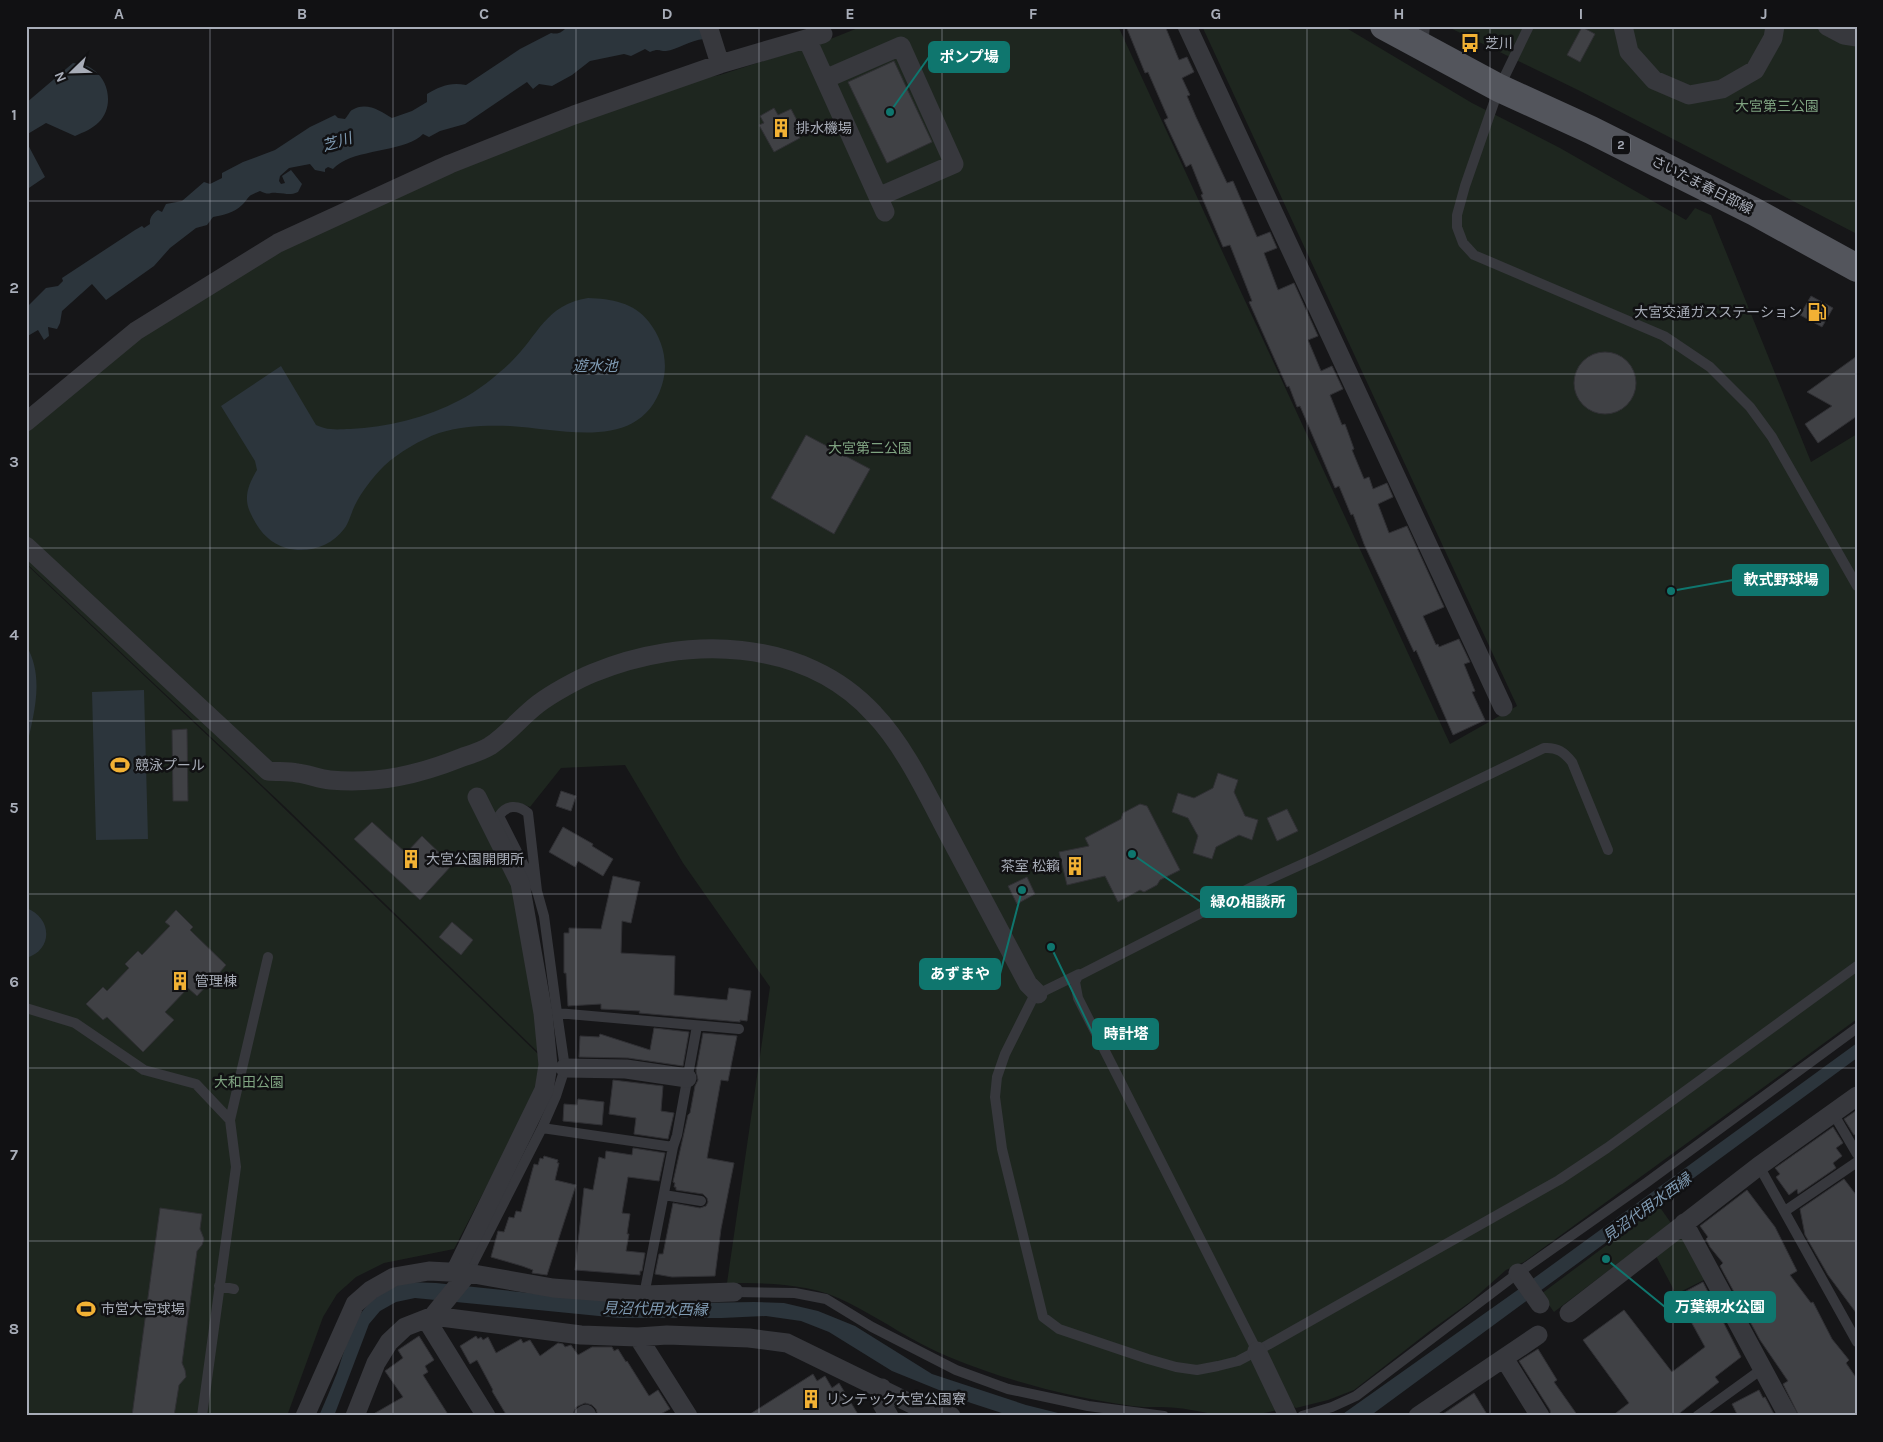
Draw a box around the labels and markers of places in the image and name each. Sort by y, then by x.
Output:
bus stop icon: 芝川 [1459,32,1481,54]
place label: 芝川 [1485,35,1513,52]
callout: ポンプ場 [929,42,1009,72]
building icon: 排水機場 [770,117,792,139]
place label: 排水機場 [796,120,852,137]
fuel station icon: 大宮交通ガスステーション [1806,301,1828,323]
place label: 大宮交通ガスステーション [1634,304,1802,321]
callout: 軟式野球場 [1733,565,1828,595]
sports icon: 競泳プール [109,754,131,776]
place label: 競泳プール [135,757,205,774]
building icon: 大宮公園開閉所 [400,848,422,870]
place label: 大宮公園開閉所 [426,851,524,868]
building icon: 茶室 松籟 [1064,855,1086,877]
place label: 茶室 松籟 [1001,858,1060,875]
callout: 緑の相談所 [1201,887,1296,917]
callout: あずまや [920,959,1000,989]
building icon: 管理棟 [169,970,191,992]
place label: 管理棟 [195,973,237,990]
callout: 時計塔 [1093,1019,1158,1049]
callout: 万葉親水公園 [1665,1292,1775,1322]
sports icon: 市営大宮球場 [75,1298,97,1320]
place label: 市営大宮球場 [101,1301,185,1318]
building icon: リンテック大宮公園寮 [800,1388,822,1410]
place label: リンテック大宮公園寮 [826,1391,966,1408]

